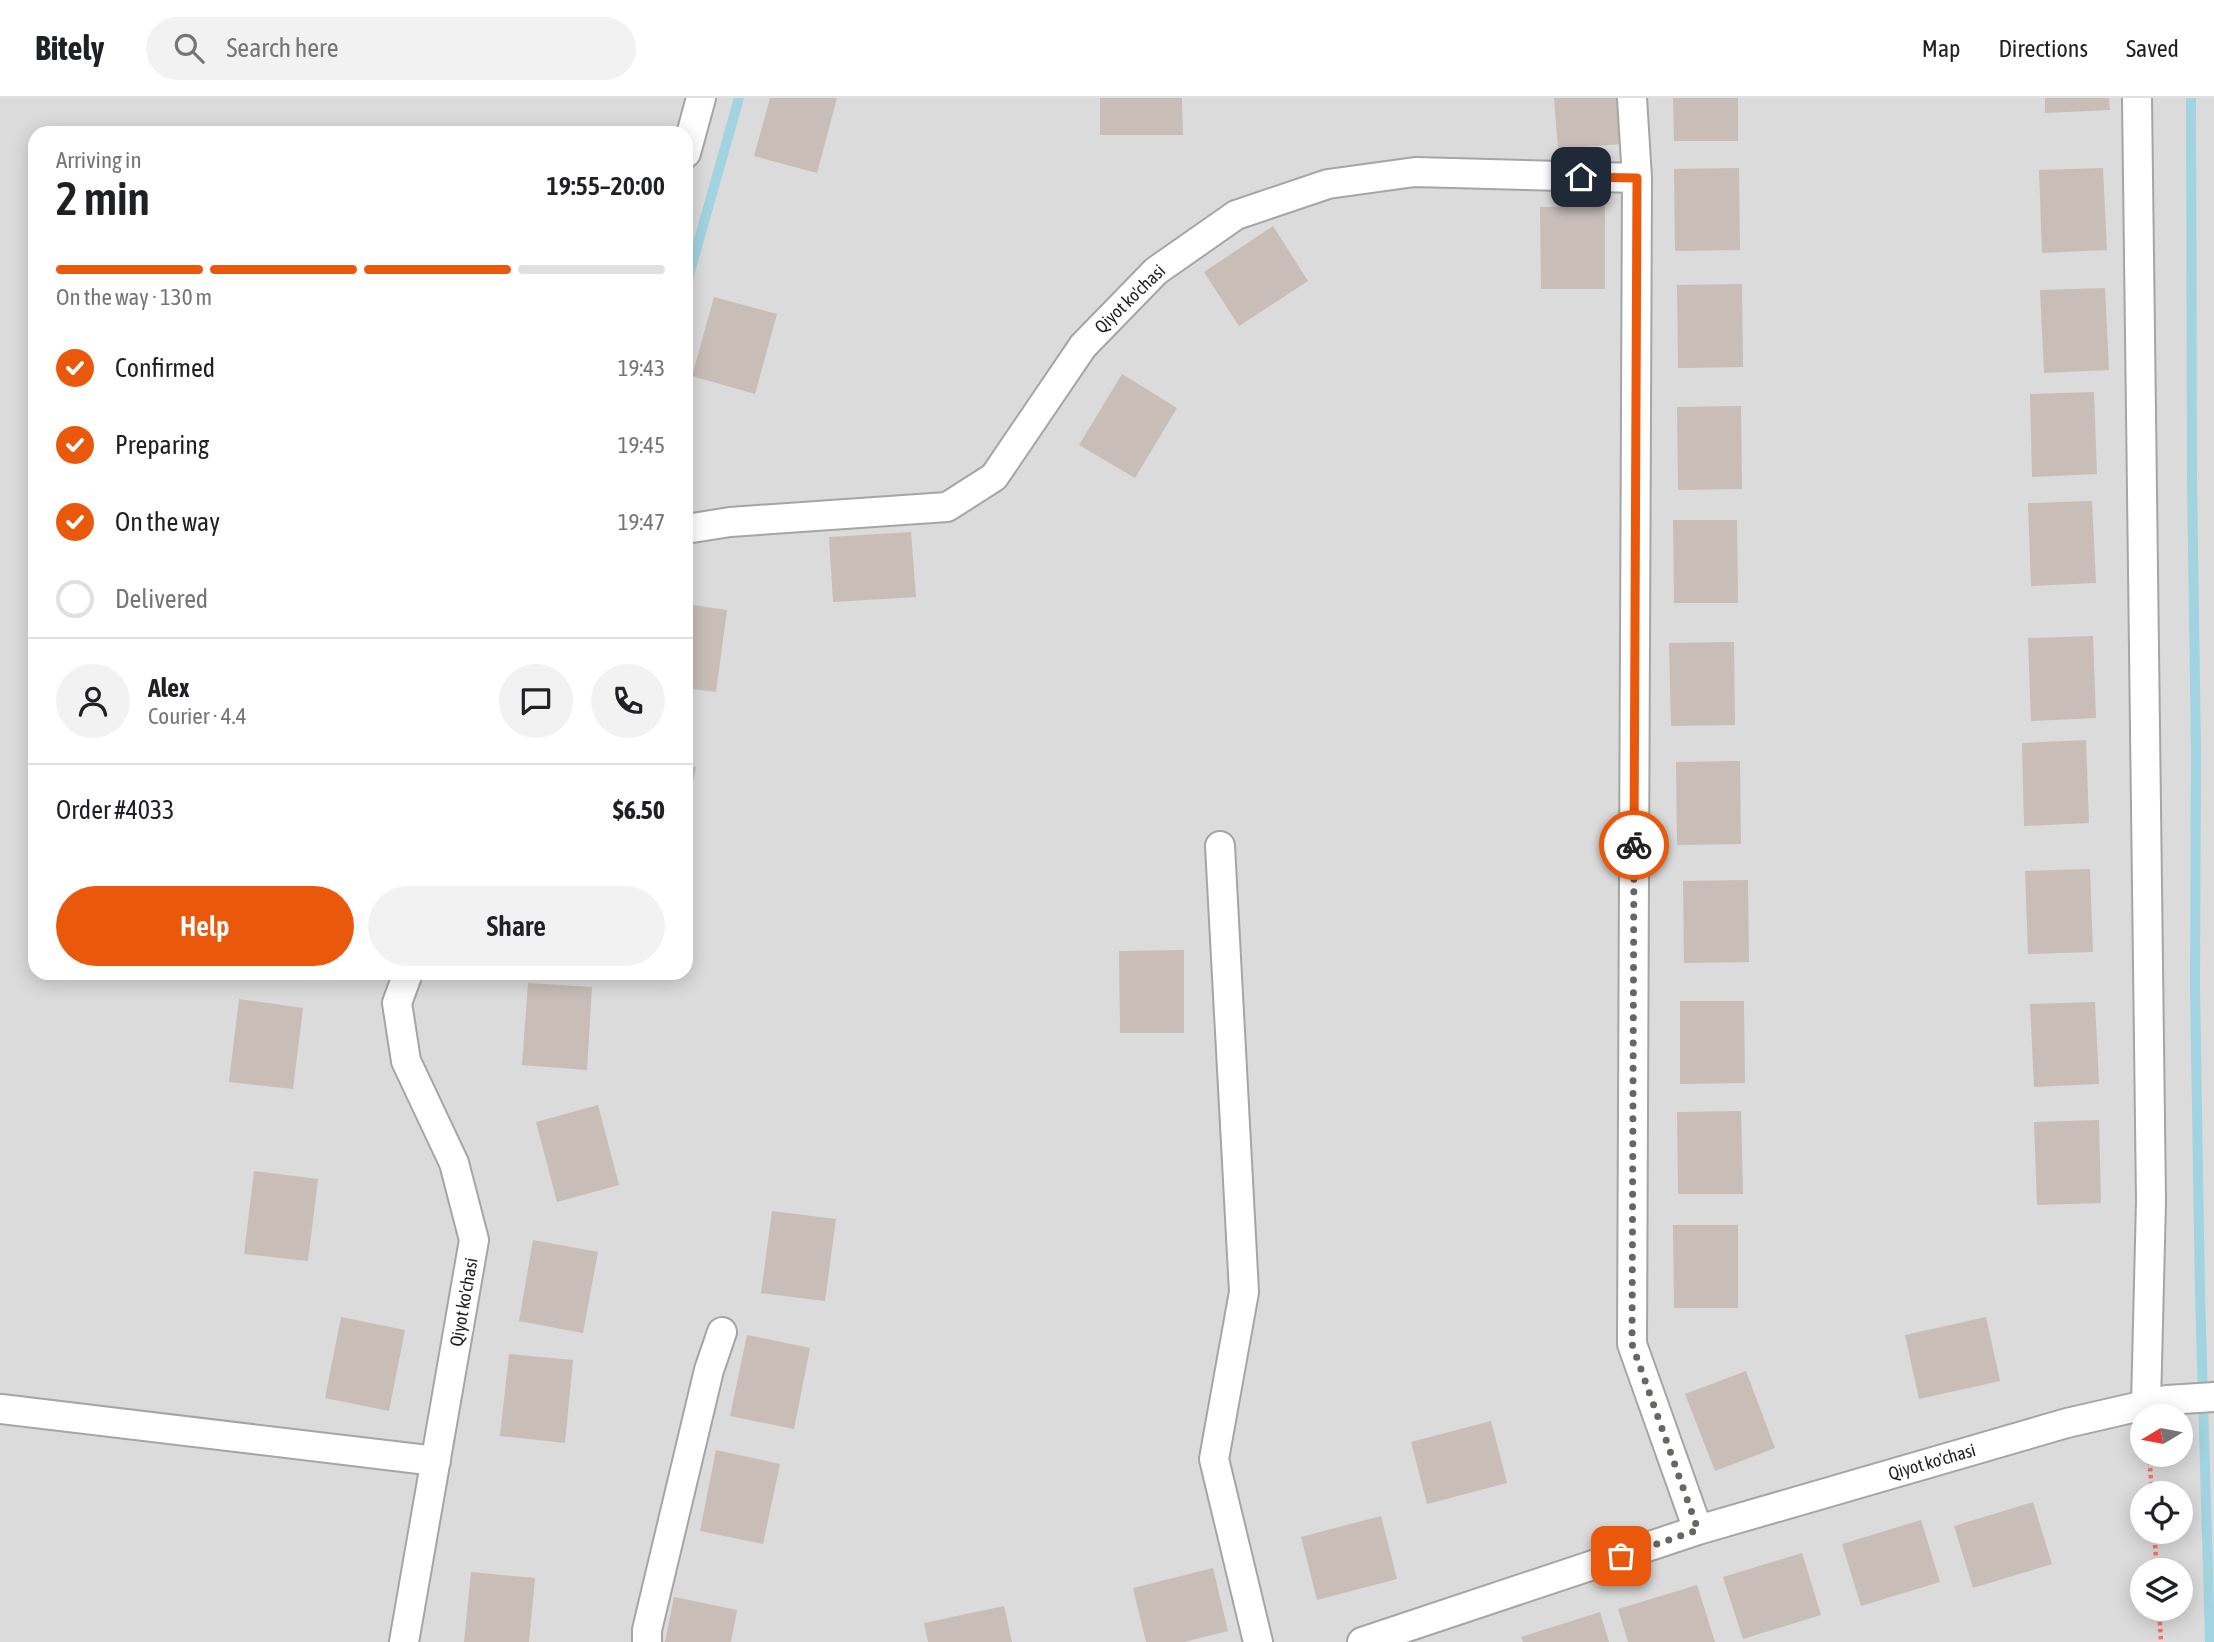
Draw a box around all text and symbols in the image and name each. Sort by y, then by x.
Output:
search box [146,17,636,80]
text: Bitely [35,29,104,67]
icon: search [170,29,208,67]
text: Search here [226,33,339,63]
text: Map [1922,35,1960,62]
text: Directions [1998,35,2088,62]
text: Saved [2126,35,2179,62]
text: Arriving in [56,147,142,173]
pin [1551,147,1611,207]
icon: home [1562,158,1600,196]
text: 19:55–20:00 [547,171,665,201]
text: 2 min [56,172,150,225]
street label: Qiyot ko'chasi [1090,260,1169,337]
text: On the way · 130 m [56,284,212,310]
icon: check [56,349,94,387]
text: Confirmed [115,353,215,383]
text: 19:43 [618,355,665,381]
icon: check [56,426,94,464]
text: Preparing [115,430,209,460]
text: 19:45 [618,432,665,458]
icon: check [56,503,94,541]
text: On the way [115,507,220,537]
text: 19:47 [618,509,665,535]
text: Delivered [115,584,208,614]
button: person [56,664,130,738]
button: chat [499,664,573,738]
button: phone [591,664,665,738]
text: Alex [148,673,189,703]
text: Courier · 4.4 [148,703,247,729]
text: Order #4033 [56,795,175,825]
text: $6.50 [613,795,665,825]
courier [1599,810,1669,880]
icon: bike [1615,826,1653,864]
button: Help [56,886,354,966]
button: Share [368,886,665,966]
street label: Qiyot ko'chasi [445,1256,482,1348]
north arrow [2130,1404,2193,1466]
map controls [2130,1404,2193,1621]
street label: Qiyot ko'chasi [1886,1439,1978,1484]
button: locate [2130,1481,2193,1544]
pin [1591,1526,1651,1586]
icon: bag [1602,1537,1640,1575]
button: layers [2130,1558,2193,1621]

